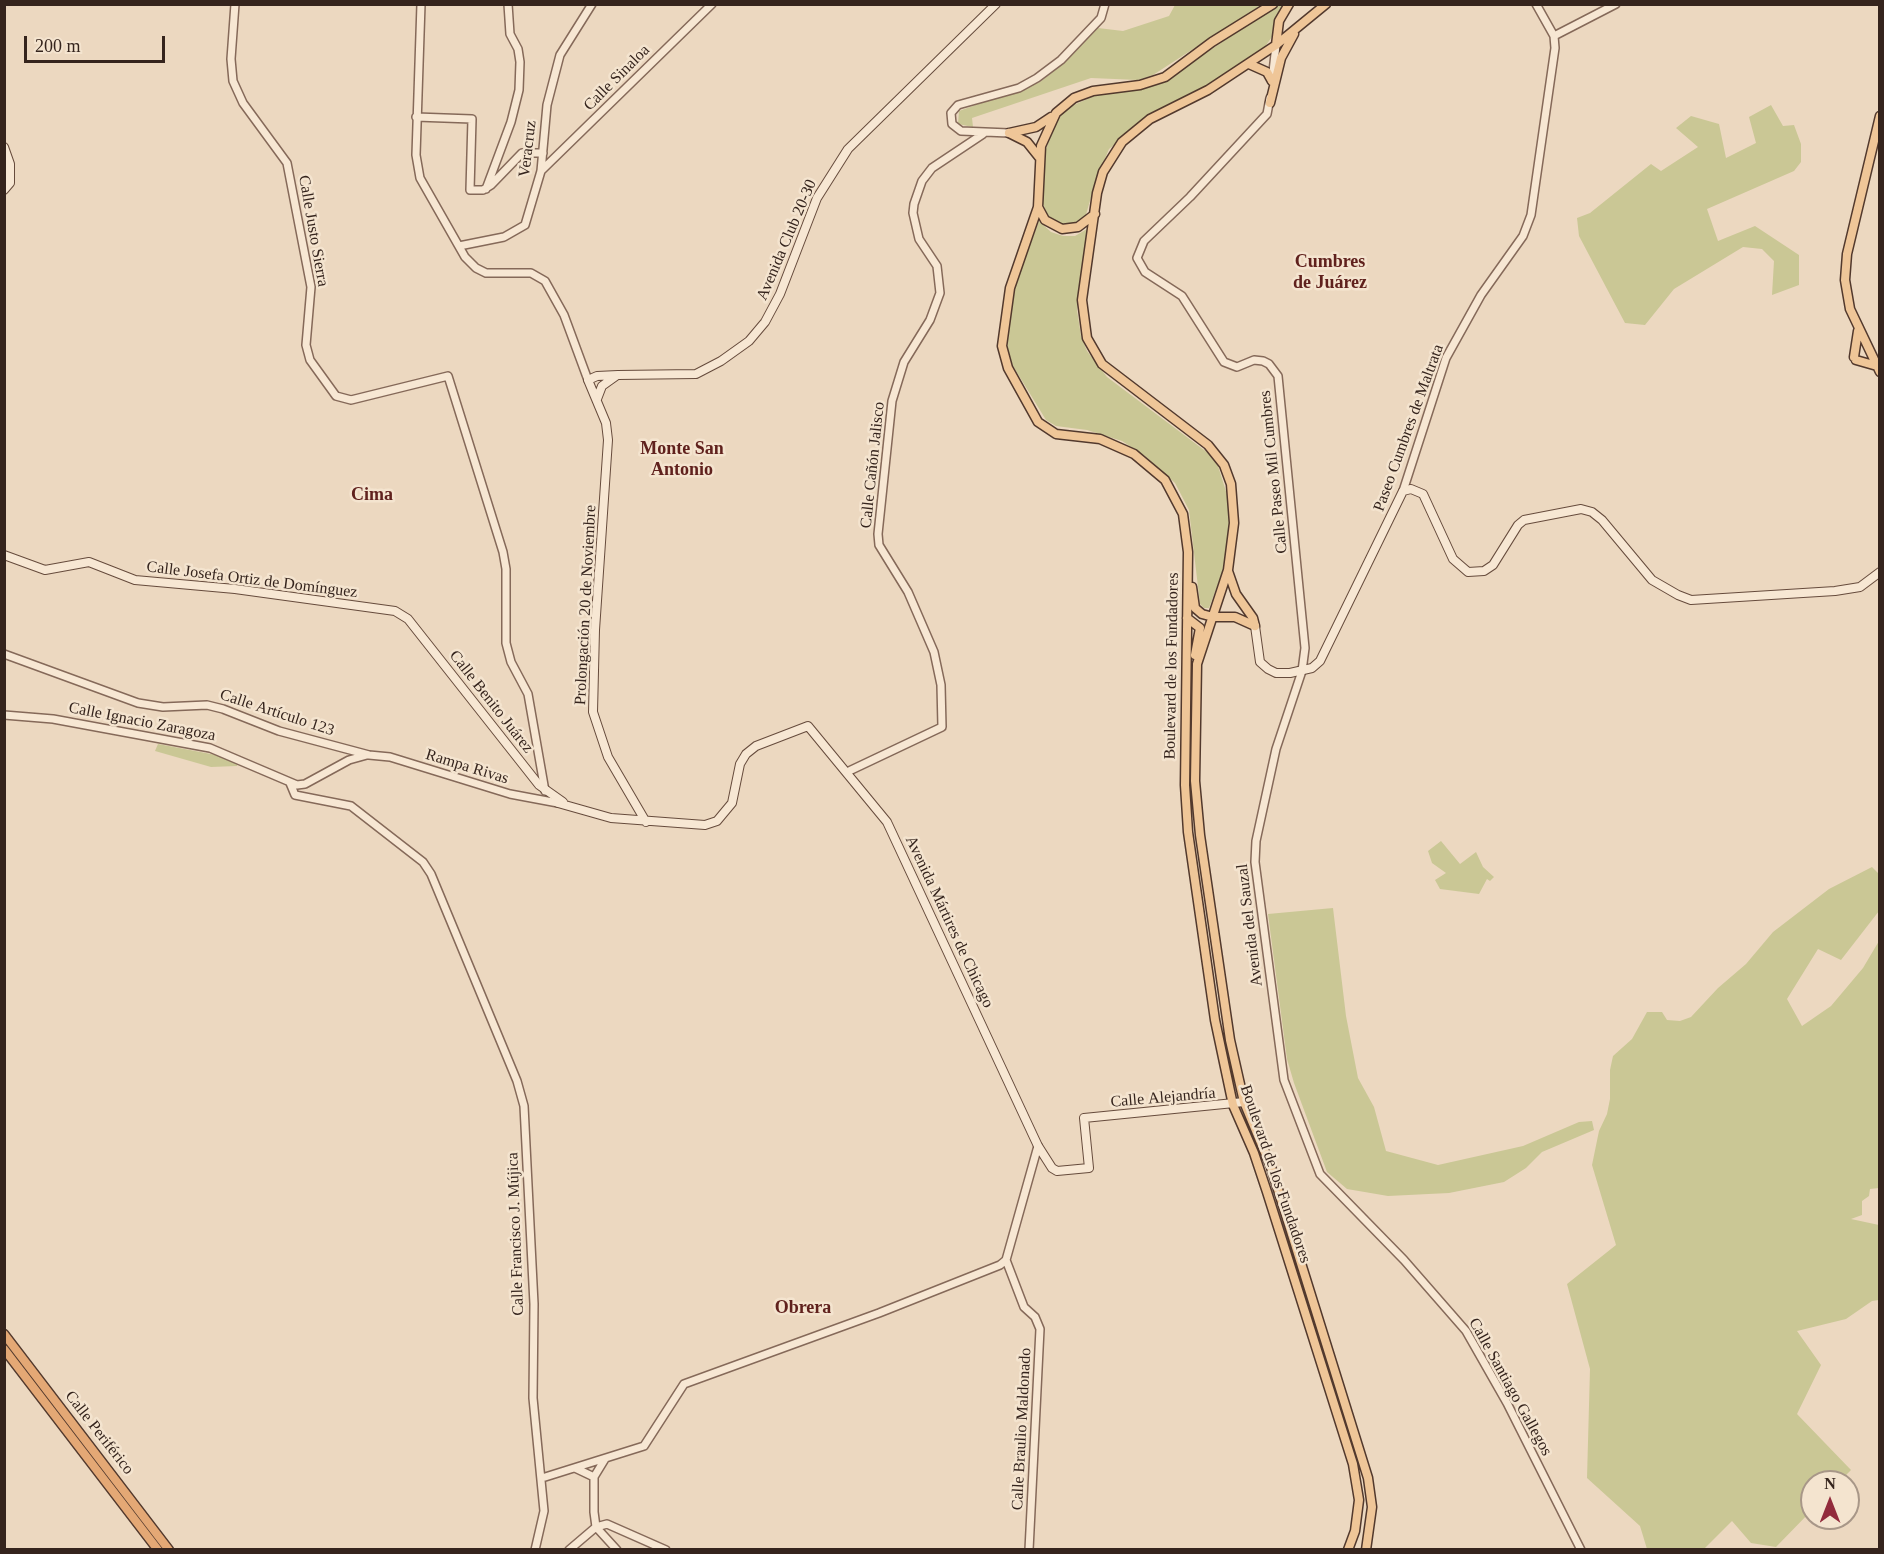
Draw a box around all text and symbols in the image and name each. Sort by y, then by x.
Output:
scale bar [27,24,168,62]
text: 200 m [35,36,81,56]
street label: Calle Sinaloa [580,41,654,115]
street label: Veracruz [515,120,541,178]
street label: Calle Justo Sierra [294,174,332,288]
street label: Avenida Club 20-30 [753,177,821,303]
district label: Cumbres de Juárez [1293,251,1367,294]
street label: Paseo Cumbres de Maltrata [1370,342,1448,514]
street label: Calle Paseo Mil Cumbres [1256,389,1292,555]
street label: Calle Cañón Jalisco [857,401,889,529]
district label: Monte San Antonio [640,438,724,480]
district label: Cima [351,484,393,506]
street label: Prolongación 20 de Noviembre [571,504,601,706]
street label: Calle Josefa Ortiz de Domínguez [145,558,359,602]
street label: Boulevard de los Fundadores [1161,572,1183,760]
street label: Calle Benito Juárez [445,647,537,757]
street label: Calle Artículo 123 [217,685,337,741]
street label: Calle Ignacio Zaragoza [67,698,217,746]
street label: Rampa Rivas [423,745,511,789]
street label: Avenida Mártires de Chicago [901,833,997,1011]
street label: Avenida del Sauzal [1233,863,1267,987]
street label: Boulevard de los Fundadores [1235,1082,1315,1266]
street label: Calle Alejandría [1110,1084,1216,1112]
street label: Calle Francisco J. Mújica [504,1152,528,1316]
district label: Obrera [775,1297,831,1319]
street label: Calle Santiago Gallegos [1464,1315,1556,1459]
street label: Calle Braulio Maldonado [1008,1347,1036,1511]
street label: Calle Periférico [60,1387,138,1479]
north arrow [1800,1470,1860,1530]
text: N [1824,1475,1836,1492]

